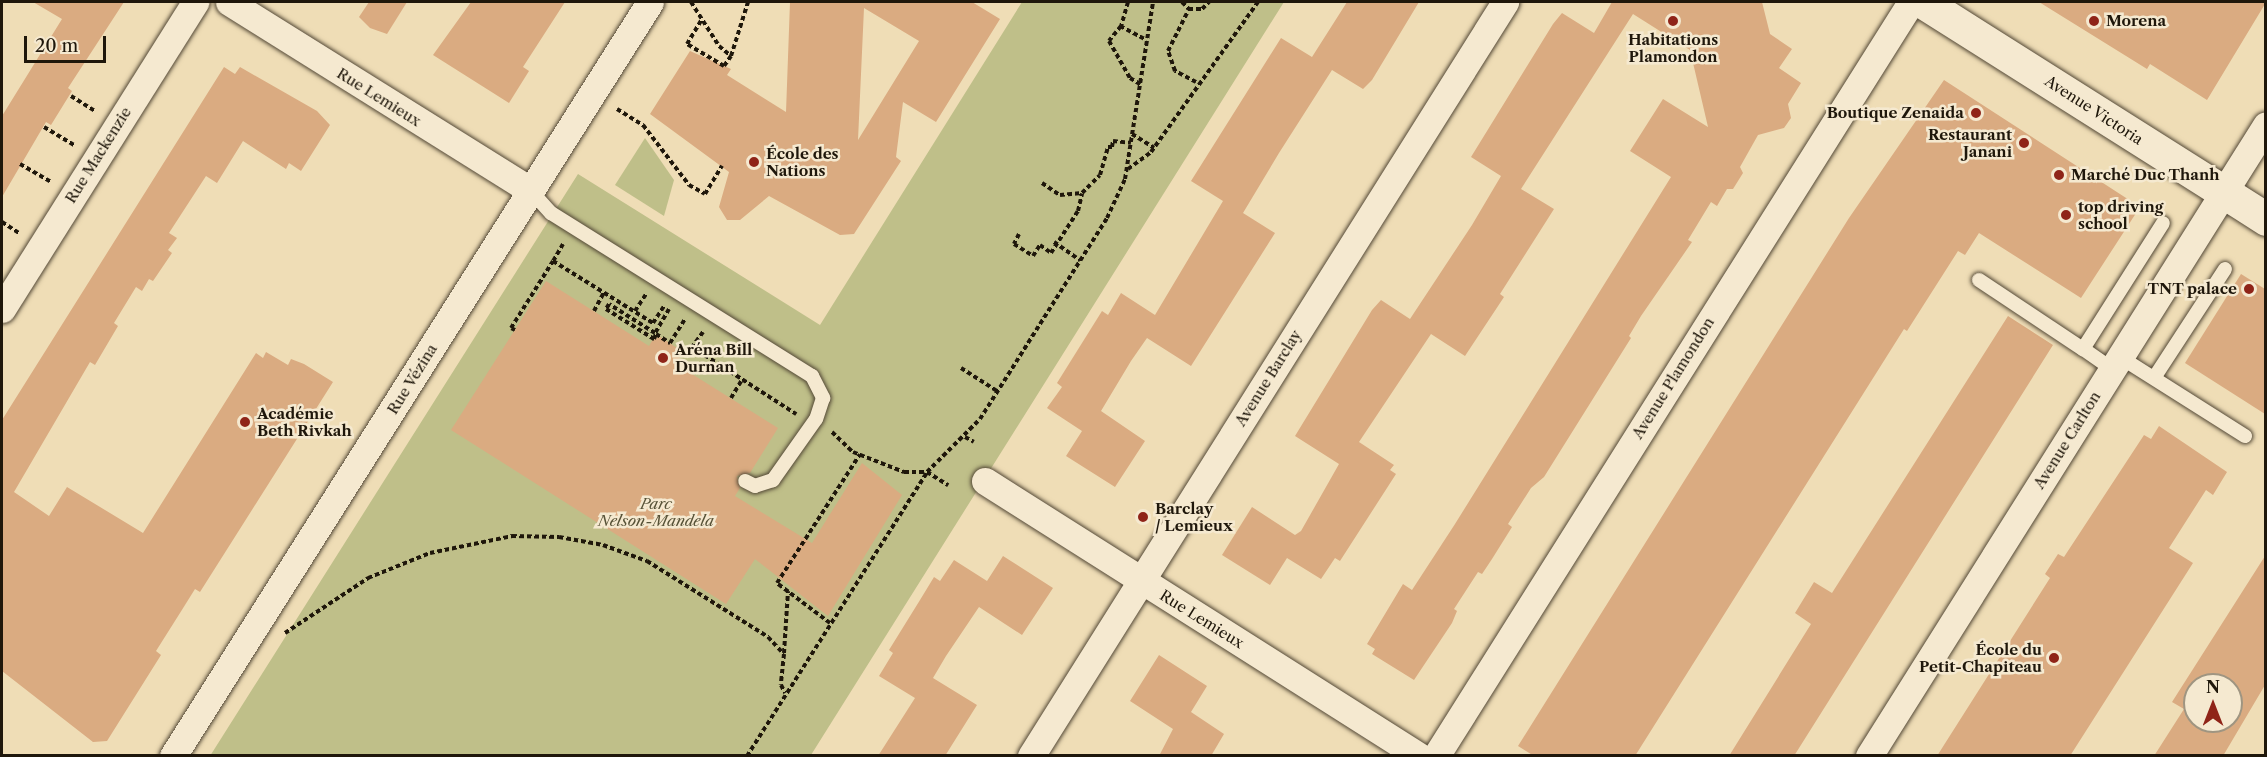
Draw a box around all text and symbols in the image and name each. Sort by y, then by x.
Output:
place label: Morena [2106,12,2166,30]
marker: Habitations Plamondon [1666,14,1680,28]
marker: Morena [2087,14,2101,28]
scale bar [27,24,110,62]
place label: Habitations Plamondon [1628,30,1718,65]
text: 20 m [35,35,78,57]
street label: Rue Lemieux [334,64,424,130]
street label: Avenue Victoria [2041,71,2147,149]
street label: Rue Mackenzie [61,104,135,206]
place label: Boutique Zenaida [1827,104,1964,122]
marker: Boutique Zenaida [1969,106,1983,120]
place label: Restaurant Janani [1928,125,2012,160]
marker: Restaurant Janani [2017,136,2031,150]
place label: École des Nations [766,144,839,179]
marker: École des Nations [747,155,761,169]
place label: Marché Duc Thanh [2071,166,2220,184]
marker: Marché Duc Thanh [2052,168,2066,182]
place label: top driving school [2078,197,2163,232]
marker: top driving school [2059,208,2073,222]
place label: TNT palace [2147,280,2237,298]
marker: TNT palace [2242,282,2256,296]
street label: Avenue Plamondon [1628,314,1718,442]
street label: Avenue Barclay [1231,327,1305,429]
street label: Rue Vézina [383,340,441,418]
place label: Aréna Bill Durnan [675,340,753,375]
marker: Aréna Bill Durnan [656,351,670,365]
street label: Avenue Carlton [2030,388,2104,492]
place label: Académie Beth Rivkah [257,404,352,439]
marker: Académie Beth Rivkah [238,415,252,429]
park label: Parc Nelson-Mandela [598,494,714,529]
place label: Barclay / Lemieux [1155,499,1233,534]
marker: Barclay / Lemieux [1136,510,1150,524]
street label: Rue Lemieux [1157,586,1247,652]
place label: École du Petit-Chapiteau [1919,640,2042,675]
marker: École du Petit-Chapiteau [2047,651,2061,665]
north arrow [2183,673,2243,733]
text: N [2206,677,2220,697]

